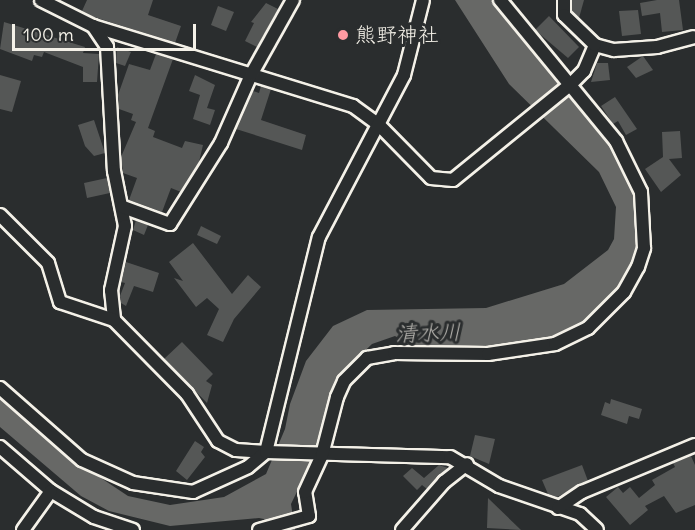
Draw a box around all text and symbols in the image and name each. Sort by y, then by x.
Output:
scale bar [15,12,200,50]
place label: 熊野神社 [355,22,439,48]
text: 100 m [23,23,74,46]
marker: 熊野神社 [336,28,350,42]
water label: 清水川 [395,319,461,347]

